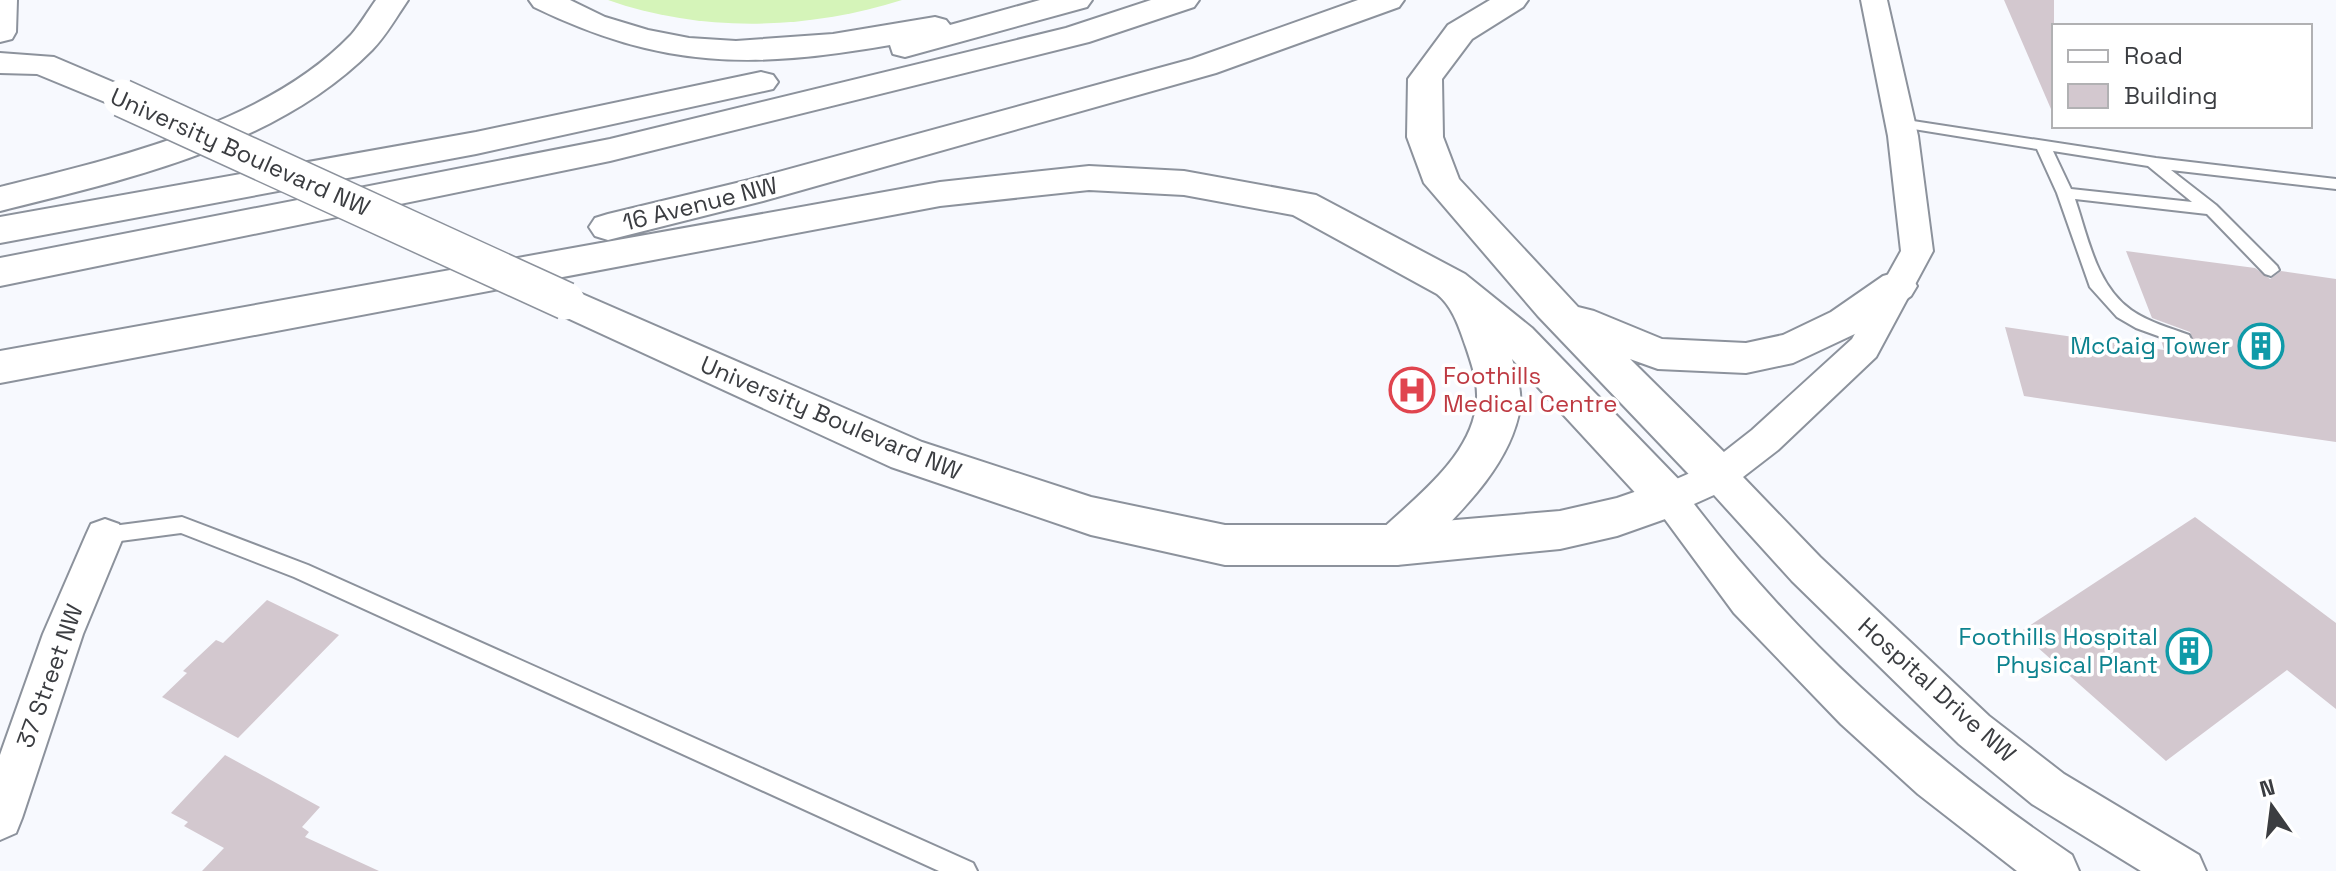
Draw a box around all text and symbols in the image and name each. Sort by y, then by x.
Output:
legend [2052,24,2312,128]
text: Road [2124,40,2183,71]
street label: University Boulevard NW [106,80,375,223]
text: Building [2124,80,2218,111]
street label: 16 Avenue NW [619,169,780,238]
building icon: McCaig Tower [2237,322,2285,370]
place label: McCaig Tower [2070,330,2230,361]
street label: University Boulevard NW [696,348,967,487]
place label: Foothills Medical Centre [1443,360,1617,419]
hospital icon: Foothills Medical Centre [1388,366,1436,414]
street label: 37 Street NW [9,600,90,752]
street label: Hospital Drive NW [1852,611,2023,769]
place label: Foothills Hospital Physical Plant [1959,621,2158,680]
building icon: Foothills Hospital Physical Plant [2165,627,2213,675]
north arrow [2232,767,2312,847]
text: N [2257,772,2278,803]

